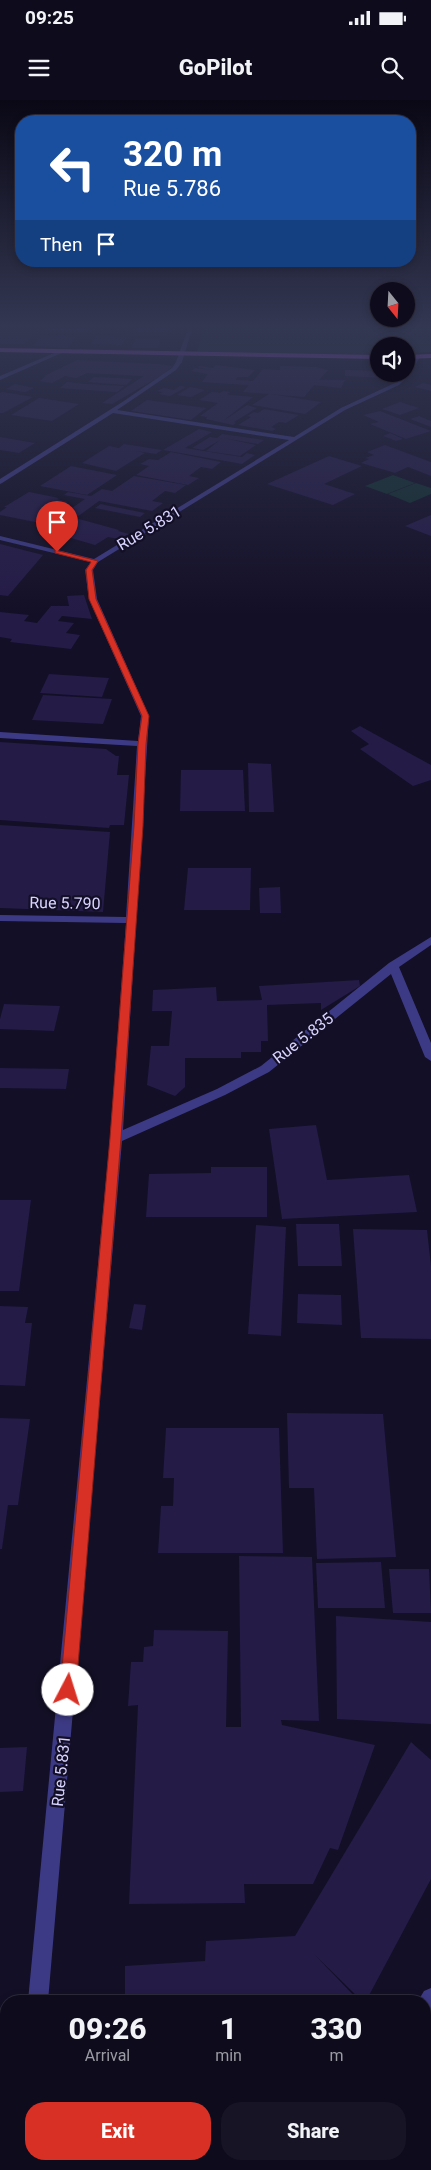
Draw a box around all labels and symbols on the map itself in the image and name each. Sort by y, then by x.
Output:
north arrow [370,282,415,328]
pin [36,501,78,552]
street label: Rue 5.831 [114,501,184,555]
street label: Rue 5.790 [29,893,101,913]
street label: Rue 5.835 [269,1009,337,1067]
position arrow [41,1663,93,1715]
street label: Rue 5.831 [48,1735,74,1807]

